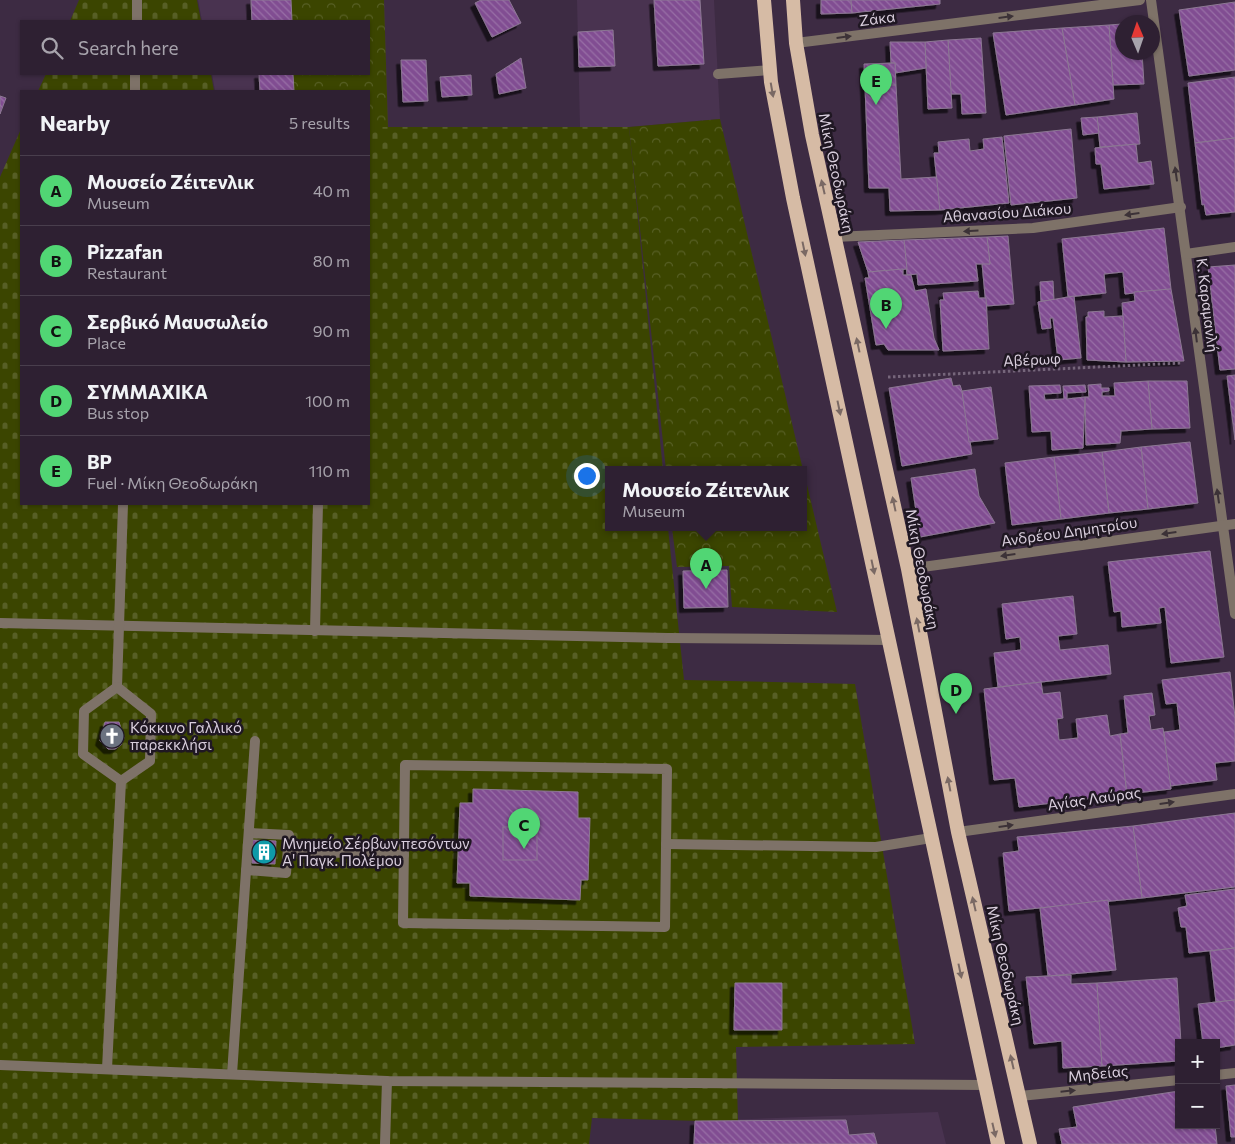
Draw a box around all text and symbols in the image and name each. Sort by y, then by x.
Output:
street label: Ζάκα [858,7,896,29]
one-way arrow [998,13,1014,21]
north arrow [1115,15,1160,60]
search box [20,20,370,75]
one-way arrow [837,33,853,41]
icon: search [38,34,66,62]
text: Search here [78,36,178,59]
pin: E [860,64,892,105]
one-way arrow [769,82,777,98]
text: Nearby [40,110,110,135]
street label: Μίκη Θεοδωράκη [815,111,859,235]
text: 5 results [289,113,350,132]
one-way arrow [1172,165,1180,181]
text: Μουσείο Ζέιτενλικ [87,170,254,193]
one-way arrow [819,179,827,194]
text: A [50,181,62,200]
text: 40 m [313,181,350,200]
text: Museum [87,193,150,212]
street label: Αθανασίου Διάκου [942,199,1072,225]
one-way arrow [1124,210,1140,218]
one-way arrow [963,227,979,235]
text: Pizzafan [87,240,163,263]
one-way arrow [800,242,808,257]
text: B [51,251,61,270]
text: 80 m [313,251,350,270]
street label: Κ. Καραμανλή [1193,257,1223,353]
text: Restaurant [87,263,167,282]
pin: B [870,288,902,329]
text: Σερβικό Μαυσωλείο [87,310,268,333]
text: C [51,321,61,340]
text: 90 m [313,321,350,340]
one-way arrow [1192,327,1200,343]
text: Place [87,333,126,352]
one-way arrow [854,338,862,353]
street label: Αβέρωφ [1003,348,1061,370]
text: ΣΥΜΜΑΧΙΚΑ [87,380,208,403]
text: D [50,391,62,410]
text: 100 m [305,391,350,410]
one-way arrow [835,400,843,415]
text: Bus stop [87,403,149,422]
text: BP [87,450,112,473]
text: E [51,461,61,480]
text: 110 m [309,461,350,480]
your location [574,463,600,489]
popup [605,466,807,531]
text: Fuel · Μίκη Θεοδωράκη [87,473,258,492]
text: Μουσείο Ζέιτενλικ [622,478,790,501]
one-way arrow [1214,488,1222,504]
one-way arrow [890,496,898,511]
text: Museum [622,501,685,520]
street label: Μίκη Θεοδωράκη [902,507,944,631]
street label: Ανδρέου Δημητρίου [1000,513,1138,549]
one-way arrow [1161,529,1177,537]
pin: A [690,548,722,589]
one-way arrow [1000,551,1016,559]
one-way arrow [870,559,878,575]
one-way arrow [914,616,922,632]
pin: D [940,673,972,714]
place label: Κόκκινο Γαλλικό παρεκκλήσι [130,718,242,753]
church icon: Κόκκινο Γαλλικό παρεκκλήσι [99,723,125,749]
one-way arrow [944,776,952,792]
street label: Αγίας Λαύρας [1046,783,1142,813]
one-way arrow [1159,799,1175,807]
pin: C [508,808,540,849]
one-way arrow [998,822,1014,830]
place label: Μνημείο Σέρβων πεσόντων Α' Παγκ. Πολέμου [282,834,470,869]
building icon: Μνημείο Σέρβων πεσόντων Α' Παγκ. Πολέμου [251,839,277,865]
one-way arrow [970,897,978,912]
street label: Μίκη Θεοδωράκη [983,903,1029,1027]
one-way arrow [956,963,964,978]
map controls [1175,1039,1220,1129]
button: + [1175,1039,1220,1084]
one-way arrow [1008,1055,1016,1070]
street label: Μηδείας [1067,1061,1129,1085]
button: − [1175,1084,1220,1129]
one-way arrow [1060,1087,1076,1095]
one-way arrow [991,1122,999,1138]

